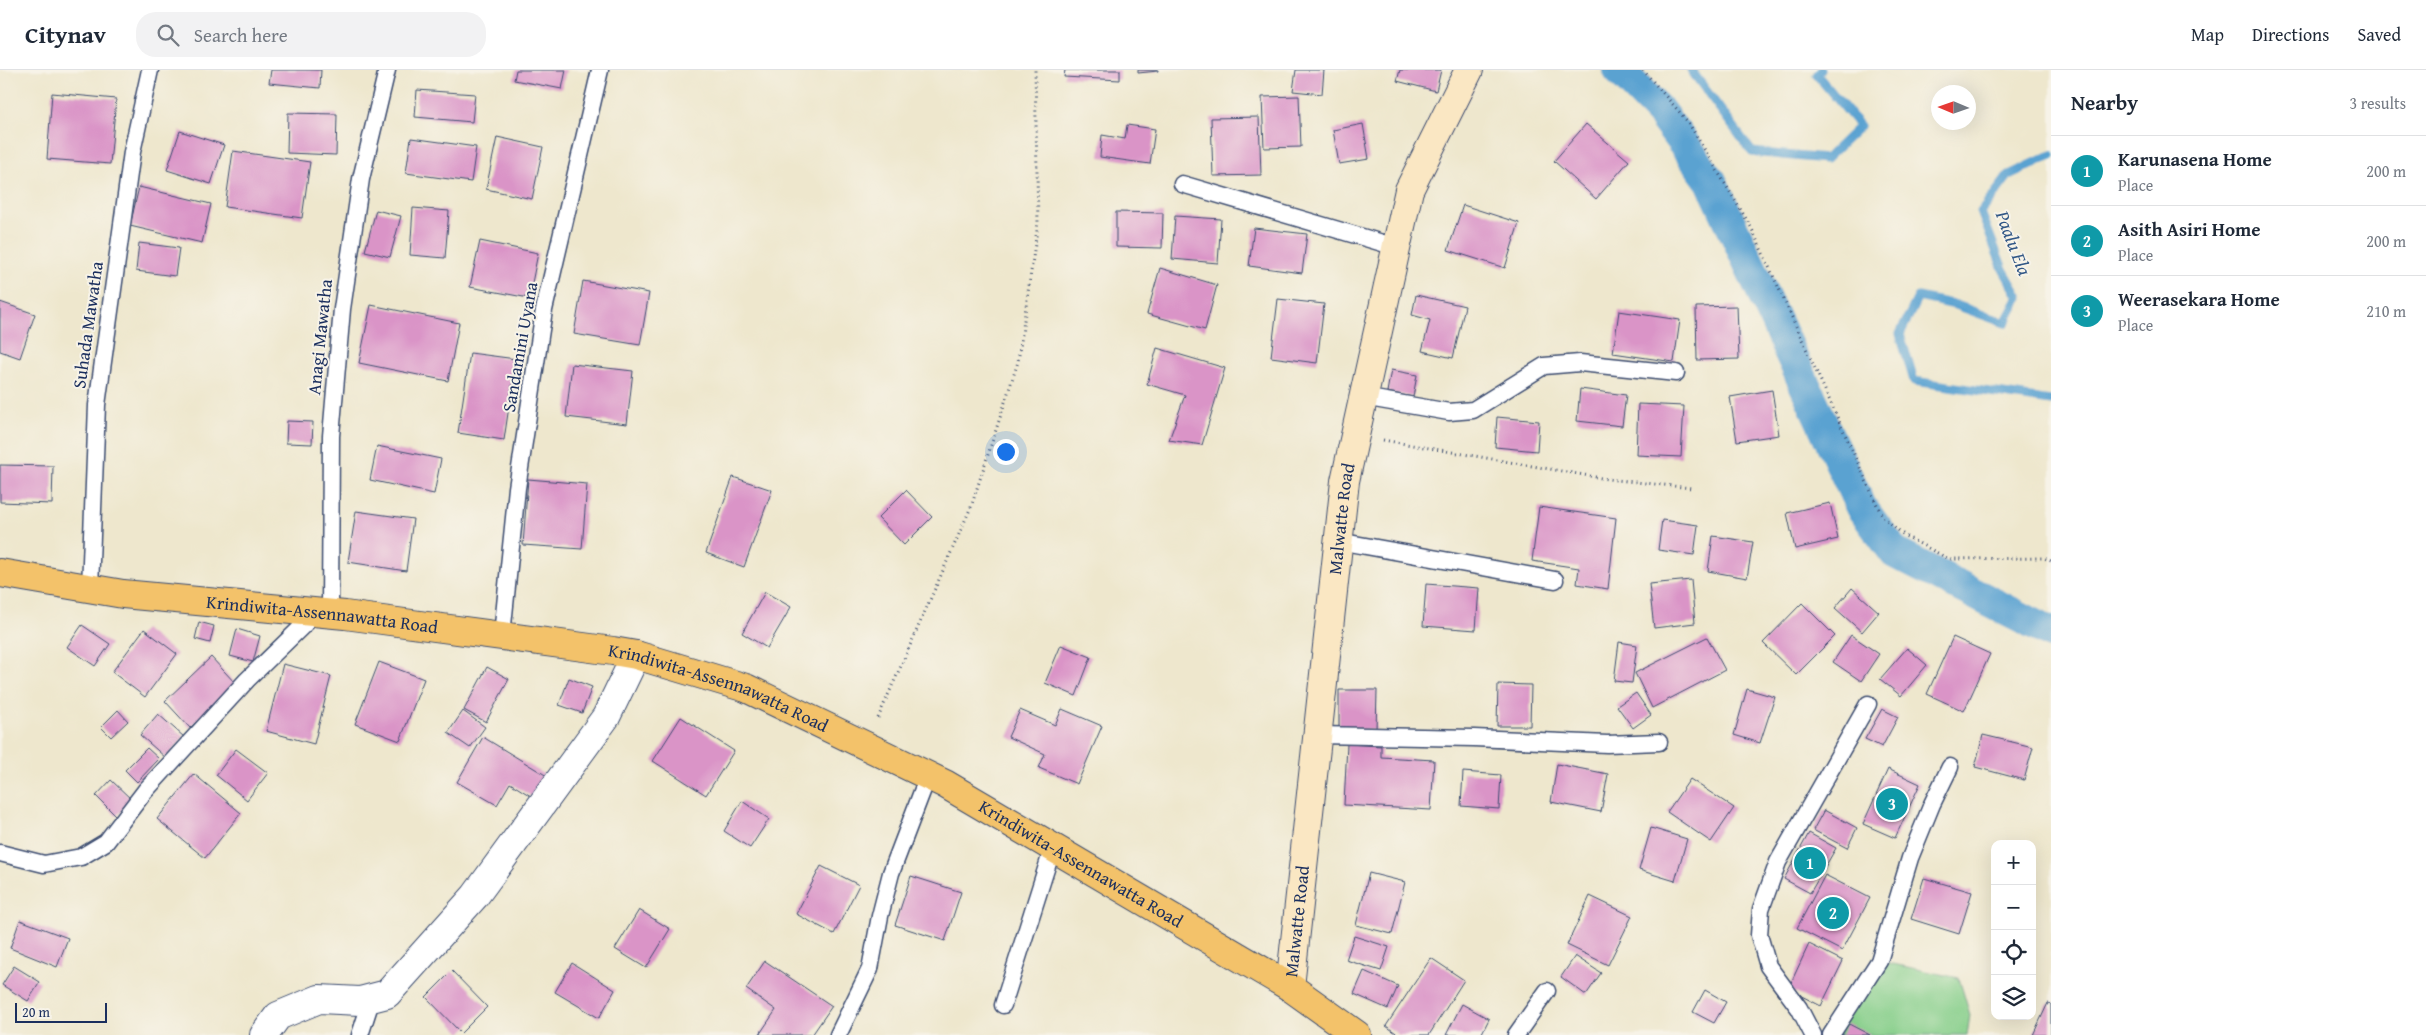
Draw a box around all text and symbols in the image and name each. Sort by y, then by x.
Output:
search box [136,12,486,57]
text: Citynav [25,17,106,52]
icon: search [154,21,182,49]
text: Search here [194,21,288,49]
text: Map [2191,21,2224,48]
text: Directions [2252,21,2329,48]
text: Saved [2357,21,2401,48]
north arrow [1931,85,1976,130]
text: Nearby [2071,87,2138,118]
text: 3 results [2349,91,2406,115]
text: Karunasena Home [2118,145,2272,173]
text: 1 [2083,159,2091,183]
text: 200 m [2366,159,2406,183]
text: Place [2118,173,2153,197]
water label: Paalu Ela [1989,206,2039,280]
text: Asith Asiri Home [2118,215,2261,243]
text: 2 [2083,229,2091,253]
text: 200 m [2366,229,2406,253]
text: Place [2118,243,2153,267]
street label: Suhada Mawatha [65,259,110,390]
street label: Anagi Mawatha [300,277,339,396]
street label: Sandamini Uyana [495,279,544,414]
text: Weerasekara Home [2118,285,2280,313]
text: 3 [2083,299,2091,323]
text: 210 m [2366,299,2406,323]
text: Place [2118,313,2153,337]
your location [993,439,1019,465]
street label: Malwatte Road [1321,460,1362,576]
street label: Krindiwita-Assennawatta Road [205,588,440,640]
street label: Krindiwita-Assennawatta Road [606,636,834,739]
pin: 3 [1876,785,1908,823]
street label: Krindiwita-Assennawatta Road [974,793,1189,934]
map controls [1991,840,2036,1020]
button: + [1991,840,2036,885]
pin: 1 [1794,844,1826,882]
street label: Malwatte Road [1277,864,1316,979]
button: − [1991,885,2036,930]
pin: 2 [1817,894,1849,932]
button: locate [1991,930,2036,975]
button: layers [1991,975,2036,1020]
scale bar [15,1000,108,1023]
text: 20 m [22,1002,50,1022]

